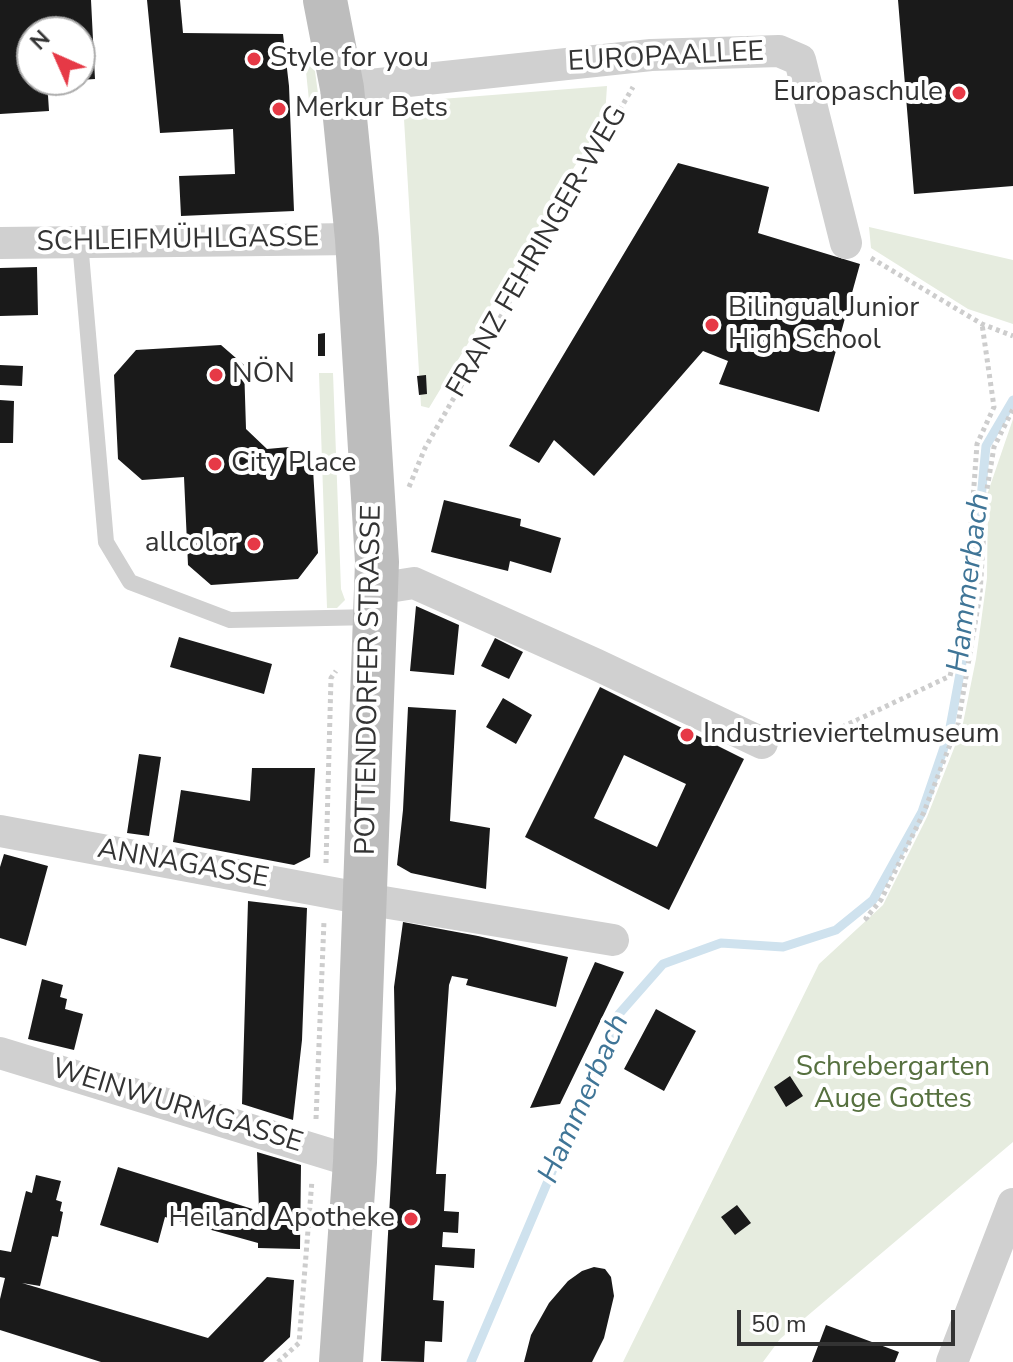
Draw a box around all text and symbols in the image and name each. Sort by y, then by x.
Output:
north arrow [16,16,96,96]
text: N [24,24,57,57]
street label: EUROPAALLEE [567,36,765,80]
place label: Style for you [270,42,429,76]
marker: Style for you [245,50,263,68]
place label: Europaschule [773,76,943,110]
marker: Europaschule [950,84,968,102]
place label: Merkur Bets [295,92,448,126]
marker: Merkur Bets [270,100,288,118]
street label: FRANZ FEHRINGER-WEG [441,100,635,404]
street label: SCHLEIFMÜHLGASSE [36,222,320,260]
place label: Bilingual Junior High School [728,292,919,358]
marker: Bilingual Junior High School [703,316,721,334]
place label: NÖN [232,358,295,392]
marker: NÖN [207,366,225,384]
place label: City Place [231,447,356,481]
marker: City Place [206,455,224,473]
water label: Hammerbach [941,491,999,675]
street label: POTTENDORFER STRASSE [350,504,390,856]
place label: allcolor [145,527,238,561]
marker: allcolor [245,535,263,553]
place label: Industrieviertelmuseum [703,718,1000,752]
marker: Industrieviertelmuseum [678,726,696,744]
street label: ANNAGASSE [95,833,271,897]
water label: Hammerbach [532,1009,638,1189]
park label: Schrebergarten Auge Gottes [796,1051,990,1117]
street label: WEINWURMGASSE [48,1053,306,1161]
place label: Heiland Apotheke [168,1202,395,1236]
marker: Heiland Apotheke [402,1210,420,1228]
scale bar [741,1294,959,1344]
text: 50 m [751,1308,807,1340]

